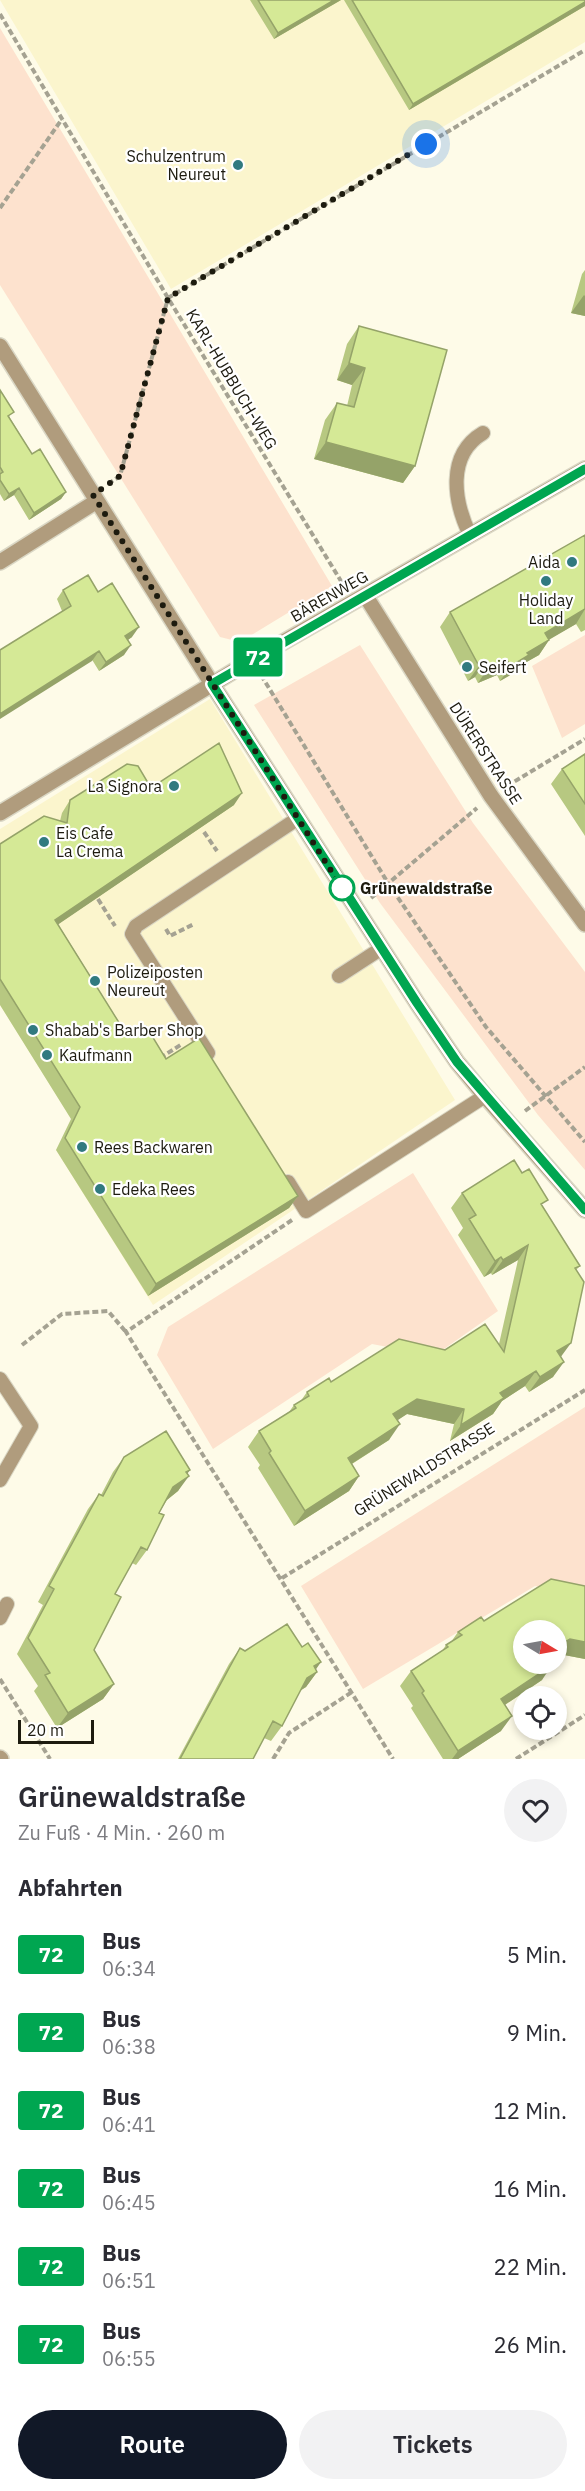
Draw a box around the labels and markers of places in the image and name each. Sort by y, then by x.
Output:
place label: Schulzentrum Neureut [126,146,226,184]
marker: Schulzentrum Neureut [231,158,245,172]
place label: Aida [528,552,560,572]
marker: Aida [565,555,579,569]
marker: Holiday Land [539,574,553,588]
place label: Holiday Land [519,590,573,628]
place label: Seifert [479,657,527,677]
marker: Seifert [460,660,474,674]
place label: La Signora [88,776,162,796]
marker: La Signora [167,779,181,793]
place label: Eis Cafe La Crema [56,823,124,861]
marker: Eis Cafe La Crema [37,835,51,849]
marker: Grünewaldstraße [329,875,355,901]
place label: Grünewaldstraße [360,878,492,898]
place label: Polizeiposten Neureut [107,962,203,1000]
marker: Polizeiposten Neureut [88,974,102,988]
place label: Shabab's Barber Shop [45,1020,203,1040]
marker: Shabab's Barber Shop [26,1023,40,1037]
place label: Kaufmann [59,1045,132,1065]
marker: Kaufmann [40,1048,54,1062]
place label: Rees Backwaren [94,1137,213,1157]
marker: Rees Backwaren [75,1140,89,1154]
place label: Edeka Rees [112,1179,195,1199]
marker: Edeka Rees [93,1182,107,1196]

